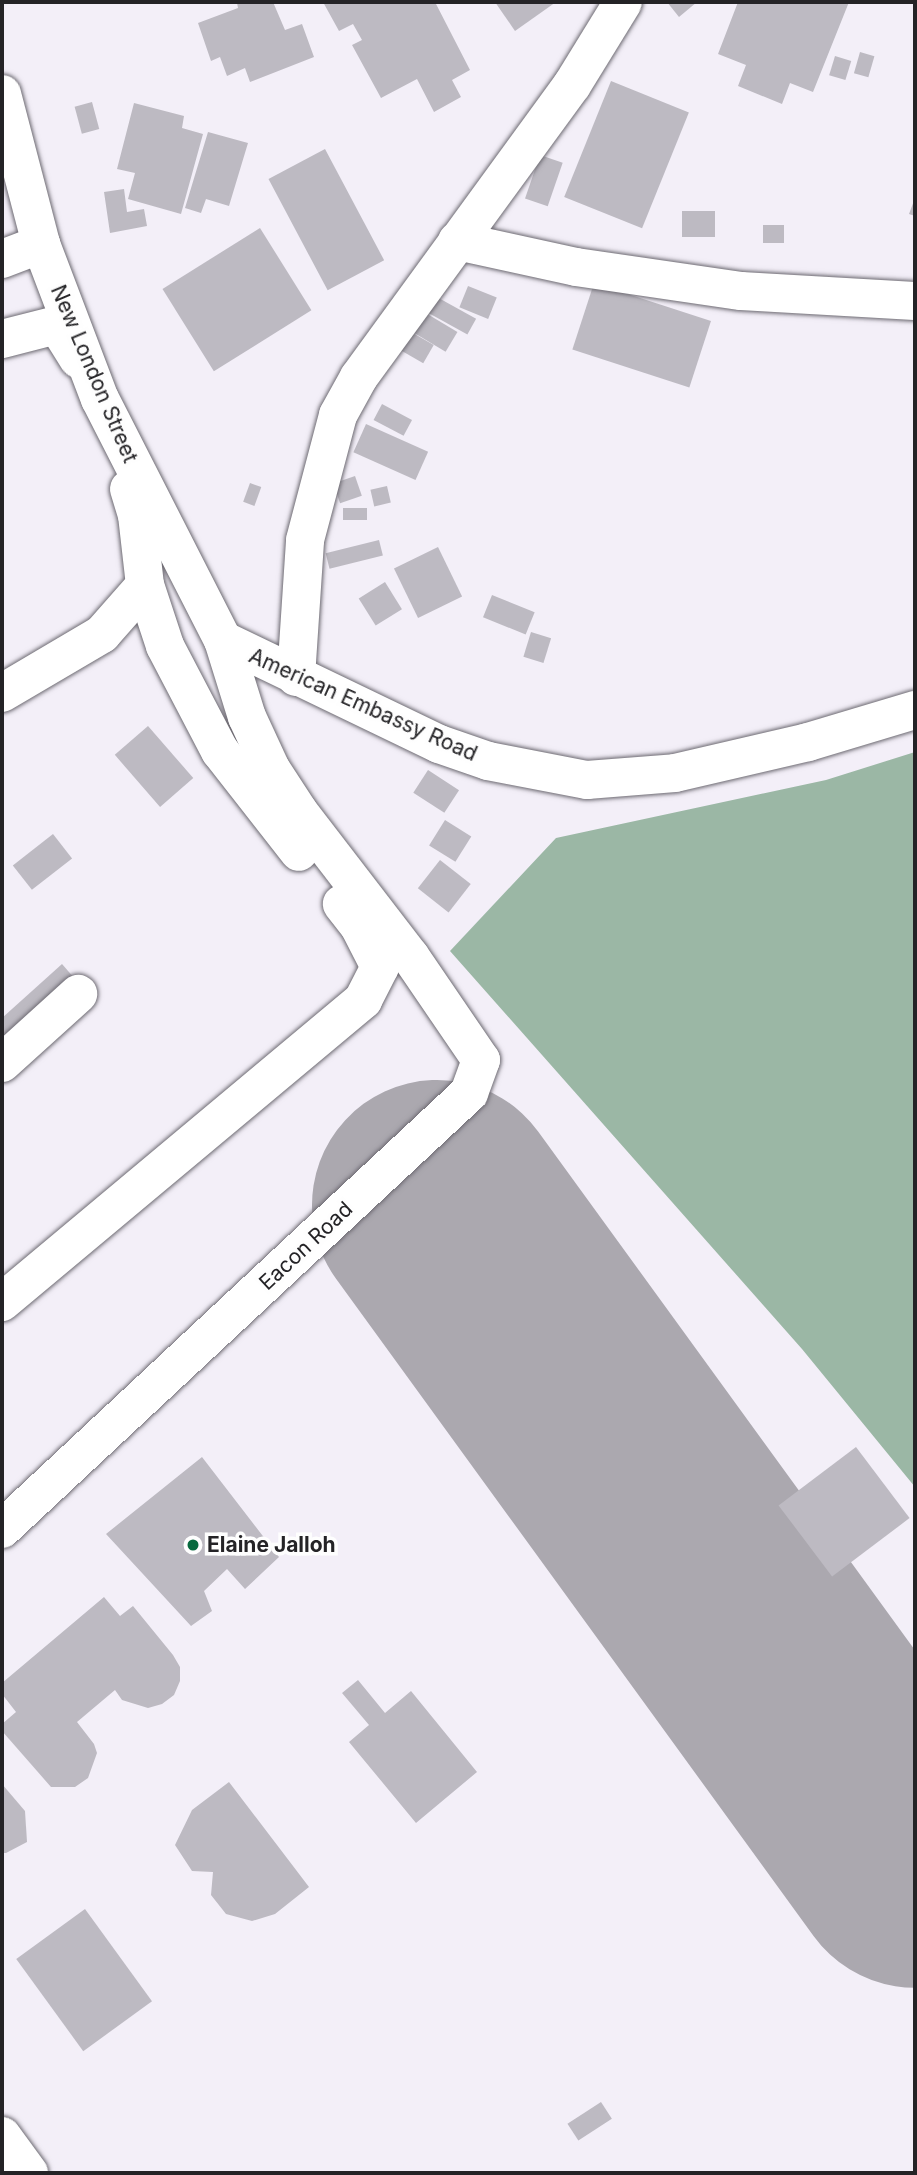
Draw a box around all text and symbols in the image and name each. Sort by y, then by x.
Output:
street label: New London Street [45,281,143,467]
street label: American Embassy Road [245,643,481,767]
street label: Eacon Road [254,1197,358,1295]
place label: Elaine Jalloh [207,1532,336,1558]
marker: Elaine Jalloh [185,1537,201,1553]

